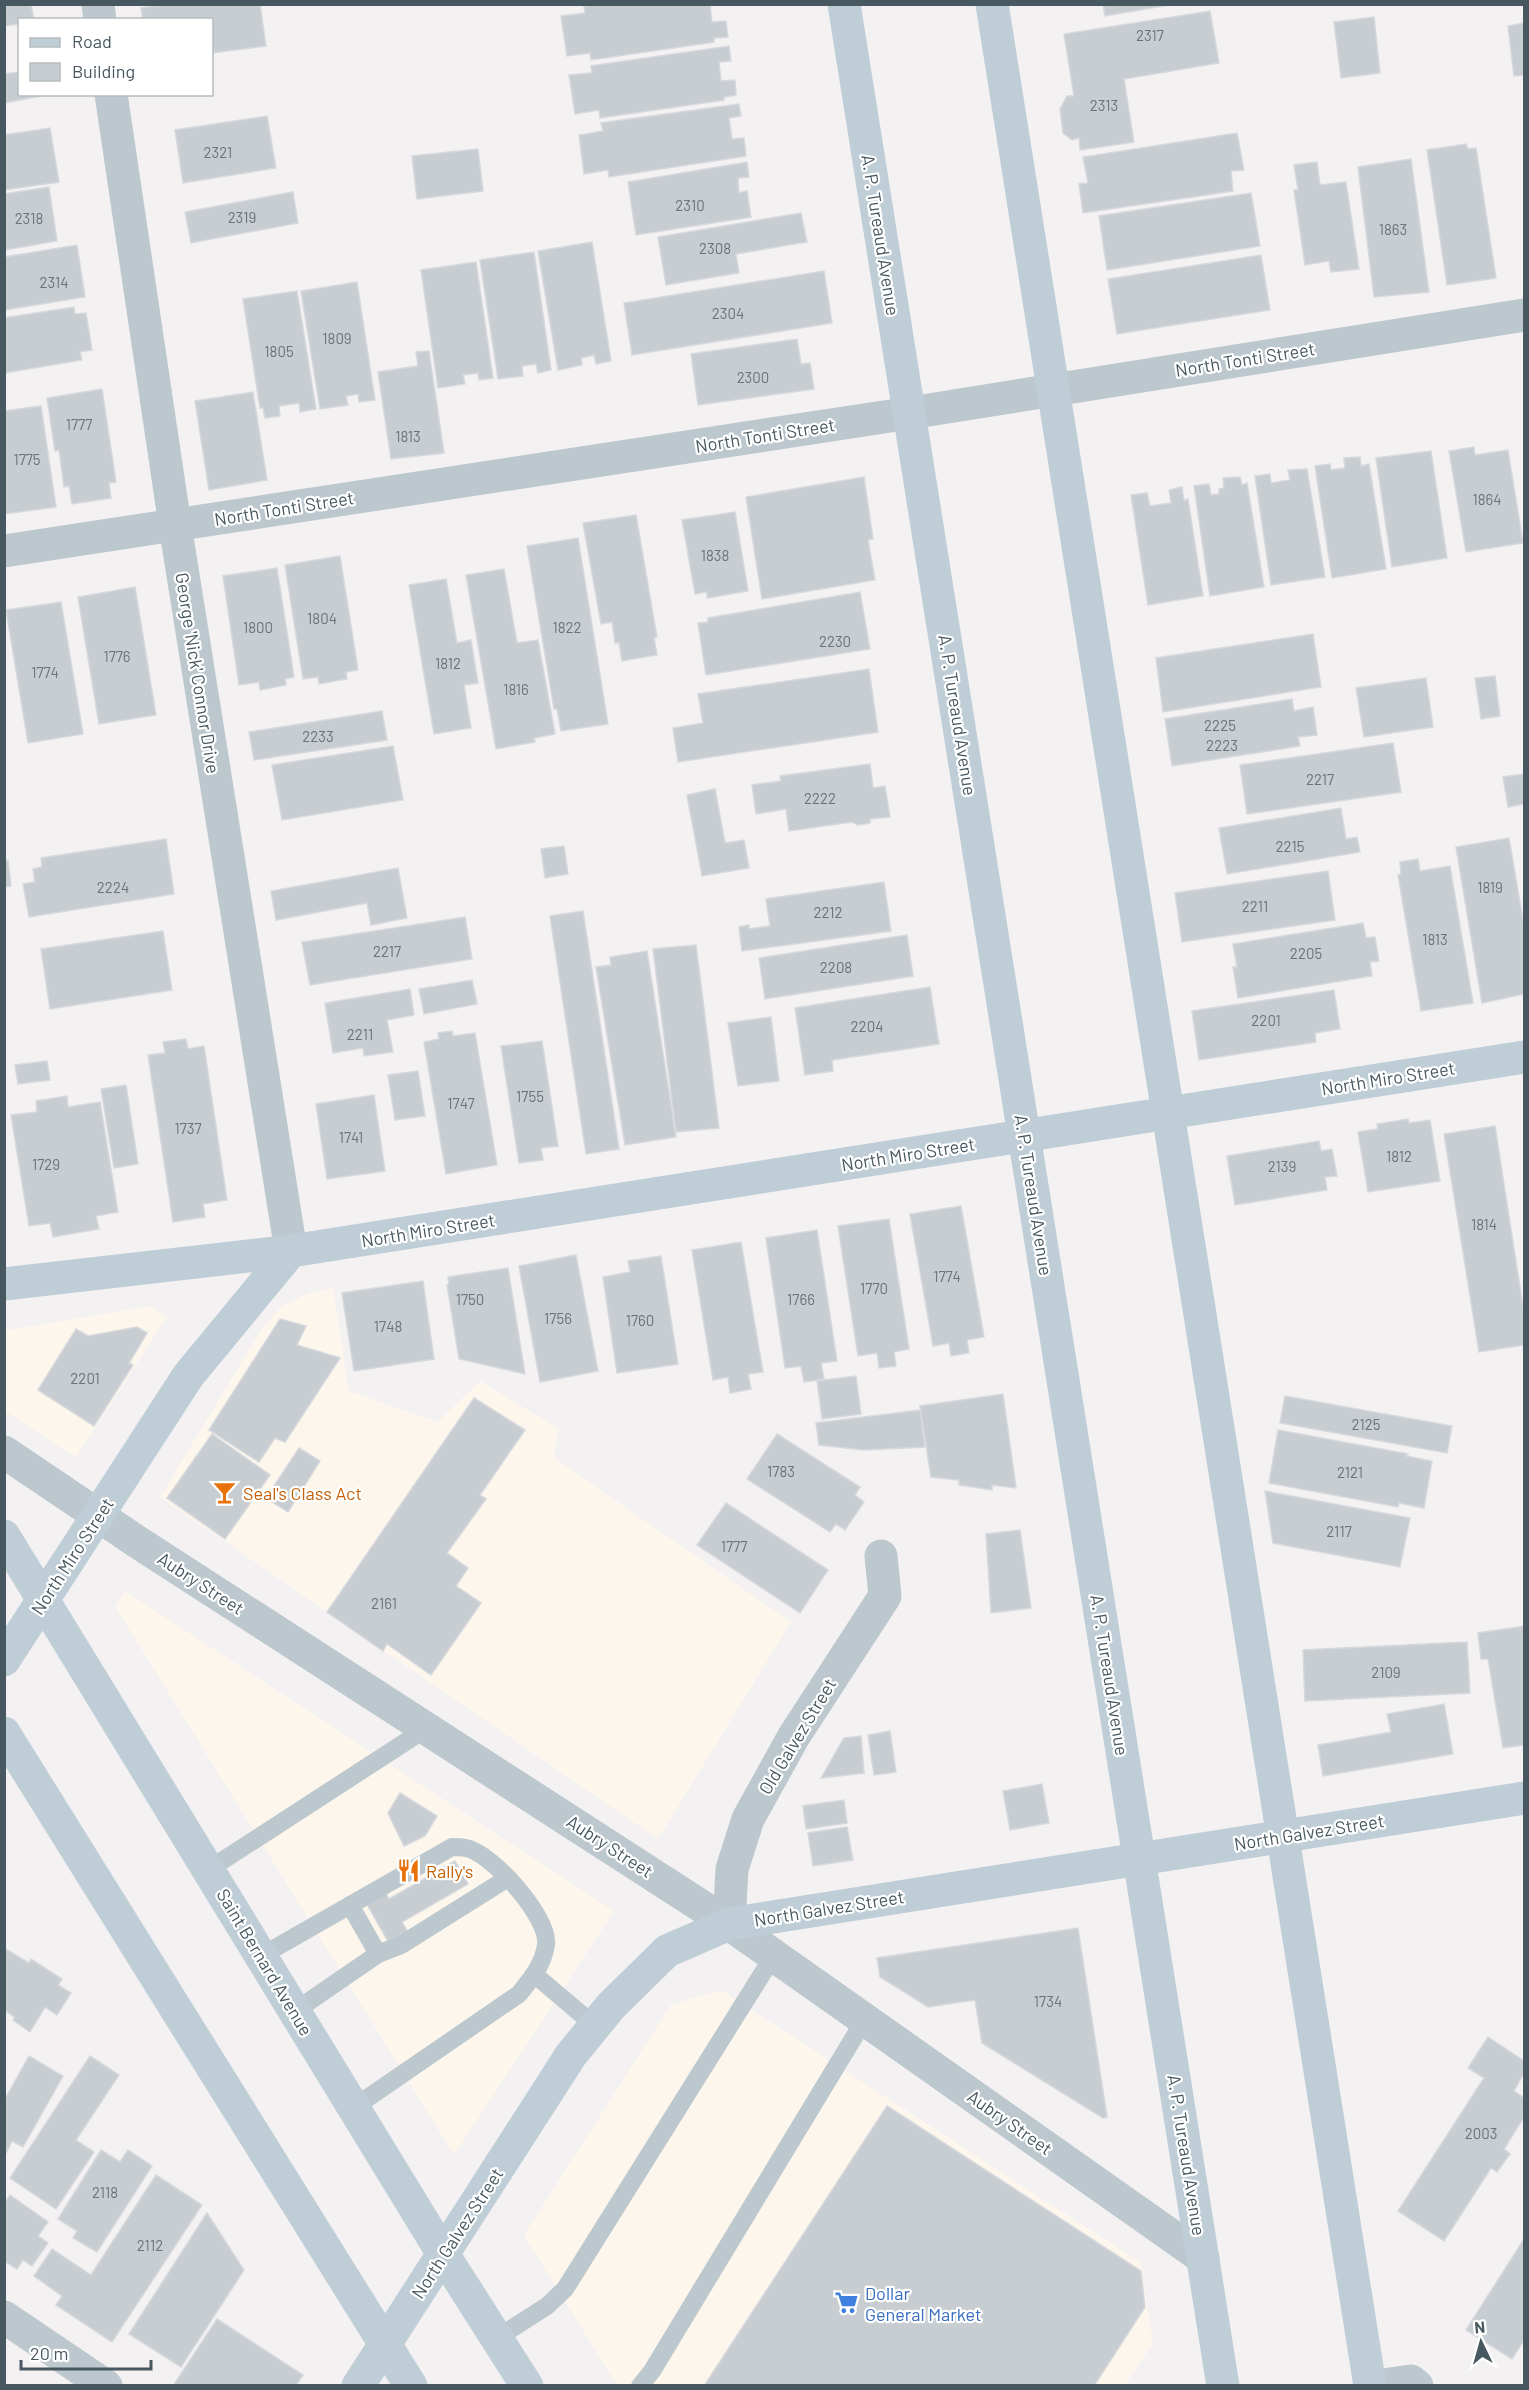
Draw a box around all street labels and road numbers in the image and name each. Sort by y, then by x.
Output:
street label: A. P. Tureaud Avenue [857,153,905,317]
street label: North Tonti Street [1174,337,1316,381]
street label: North Tonti Street [694,413,836,457]
street label: North Tonti Street [213,486,355,530]
street label: George 'Nick' Connor Drive [171,571,225,775]
street label: A. P. Tureaud Avenue [934,633,982,797]
street label: North Miro Street [1320,1057,1456,1099]
street label: A. P. Tureaud Avenue [1010,1113,1058,1277]
street label: North Miro Street [840,1133,976,1175]
street label: North Miro Street [360,1209,496,1251]
street label: North Miro Street [26,1493,118,1619]
street label: Aubry Street [154,1547,248,1619]
street label: A. P. Tureaud Avenue [1086,1593,1134,1757]
street label: Old Galvez Street [754,1674,840,1798]
street label: North Galvez Street [1232,1809,1386,1855]
street label: Aubry Street [563,1810,657,1882]
street label: Saint Bernard Avenue [212,1885,318,2039]
street label: North Galvez Street [752,1885,906,1931]
street label: A. P. Tureaud Avenue [1163,2073,1211,2237]
street label: Aubry Street [963,2085,1057,2159]
street label: North Galvez Street [407,2163,507,2303]

